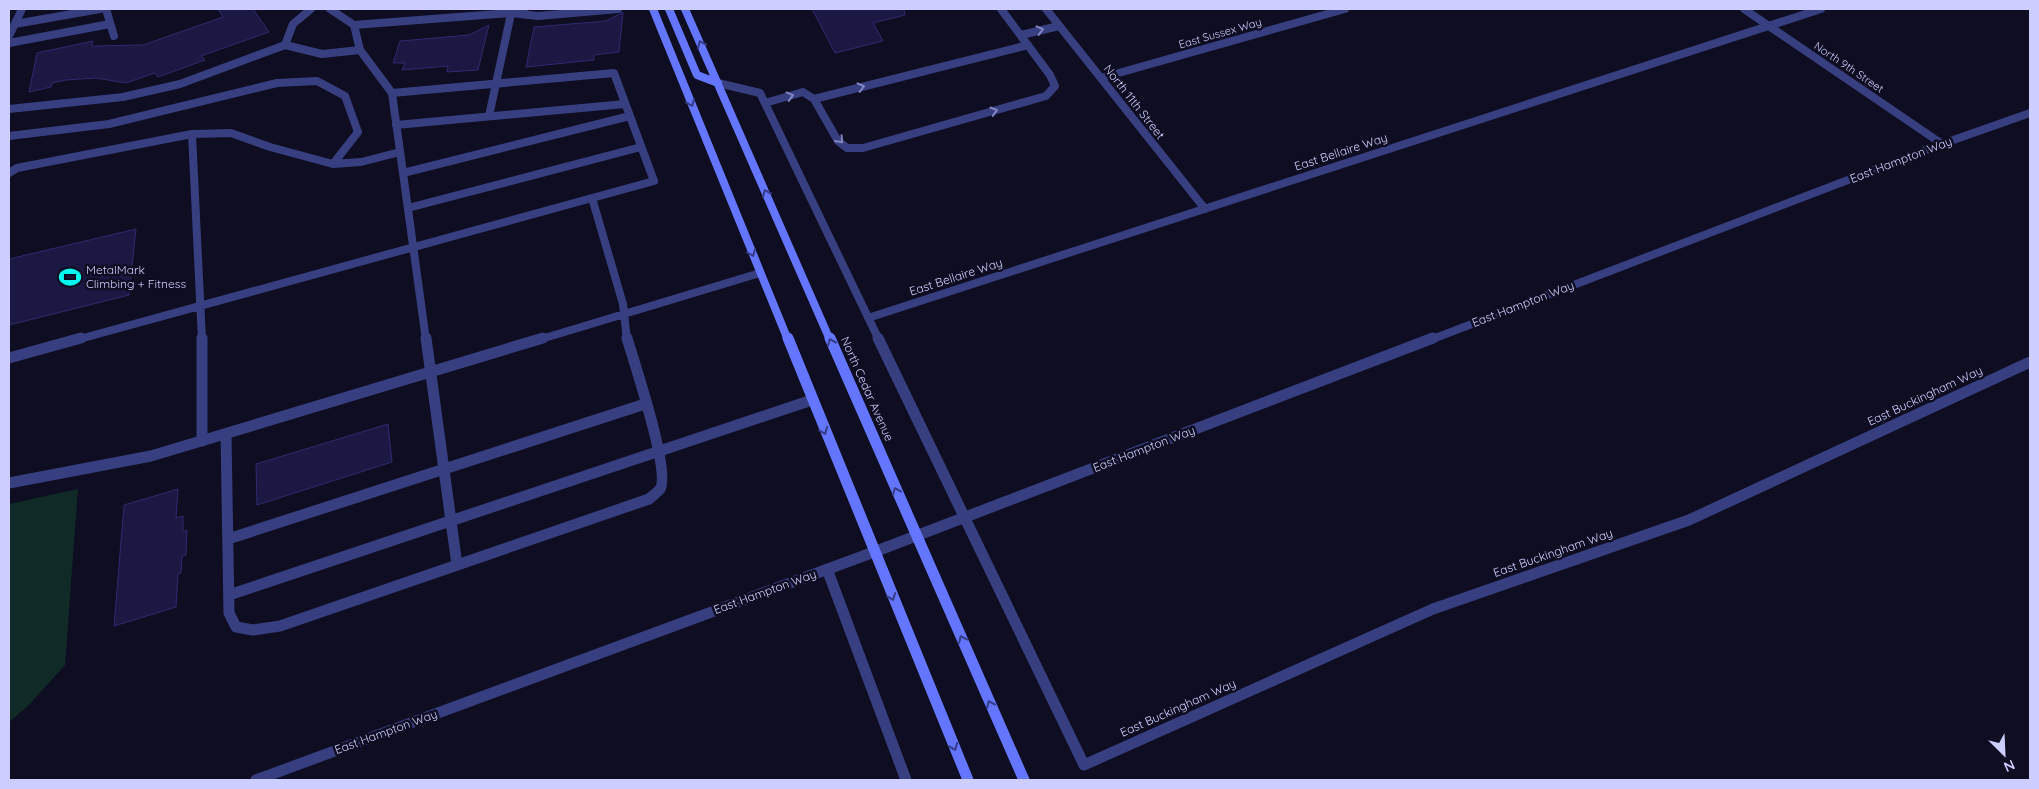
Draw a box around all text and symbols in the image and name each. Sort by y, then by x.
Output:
street label: East Sussex Way [1177,14,1263,52]
one-way arrow [1035,25,1044,36]
street label: North 9th Street [1811,39,1887,96]
one-way arrow [696,40,707,49]
street label: North 11th Street [1101,61,1168,142]
one-way arrow [857,83,865,93]
one-way arrow [786,91,795,102]
one-way arrow [685,98,695,106]
one-way arrow [989,107,997,117]
street label: East Bellaire Way [1292,129,1389,174]
street label: East Hampton Way [1848,133,1954,186]
one-way arrow [834,135,843,144]
one-way arrow [761,189,772,198]
one-way arrow [746,248,756,257]
street label: East Bellaire Way [907,254,1004,299]
place label: MetalMark Climbing + Fitness [86,262,186,291]
sports icon: MetalMark Climbing + Fitness [57,264,83,290]
street label: East Hampton Way [1470,277,1576,330]
street label: North Cedar Avenue [838,334,897,444]
one-way arrow [826,338,837,347]
street label: East Buckingham Way [1865,362,1985,429]
street label: East Hampton Way [1091,422,1197,475]
one-way arrow [818,426,829,435]
one-way arrow [892,487,903,496]
street label: East Buckingham Way [1491,525,1614,580]
street label: East Hampton Way [711,566,818,617]
one-way arrow [886,592,897,601]
one-way arrow [958,635,968,644]
street label: East Buckingham Way [1118,675,1238,740]
one-way arrow [986,700,997,709]
street label: East Hampton Way [332,706,439,757]
north arrow [1979,729,2029,779]
one-way arrow [948,742,959,751]
text: N [2001,756,2018,776]

